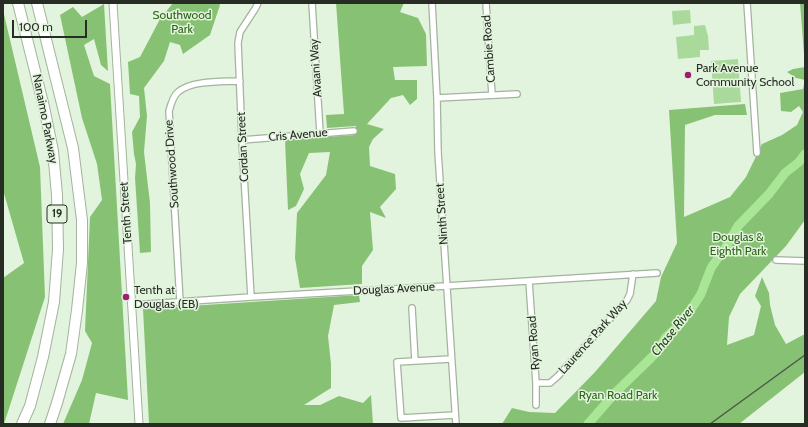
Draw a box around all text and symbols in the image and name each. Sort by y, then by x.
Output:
park label: Southwood Park [153,8,211,36]
scale bar [14,12,89,38]
street label: Cambie Road [479,15,499,83]
text: 100 m [19,19,53,34]
street label: Avaani Way [307,38,325,98]
place label: Park Avenue Community School [696,61,794,89]
marker: Park Avenue Community School [683,70,693,80]
street label: Nanaimo Parkway [29,73,61,165]
street label: Cordan Street [234,112,252,182]
street label: Southwood Drive [162,119,182,209]
street label: Cris Avenue [268,125,328,145]
street label: Tenth Street [117,181,135,245]
street label: Ninth Street [433,183,451,245]
road number: 19 [47,205,67,223]
park label: Douglas & Eighth Park [710,230,766,258]
street label: Douglas Avenue [353,280,435,298]
place label: Tenth at Douglas (EB) [134,283,199,311]
marker: Tenth at Douglas (EB) [121,292,131,302]
street label: Laurence Park Way [556,297,630,377]
water label: Chase River [648,303,698,359]
street label: Ryan Road [525,315,543,371]
park label: Ryan Road Park [579,388,657,402]

